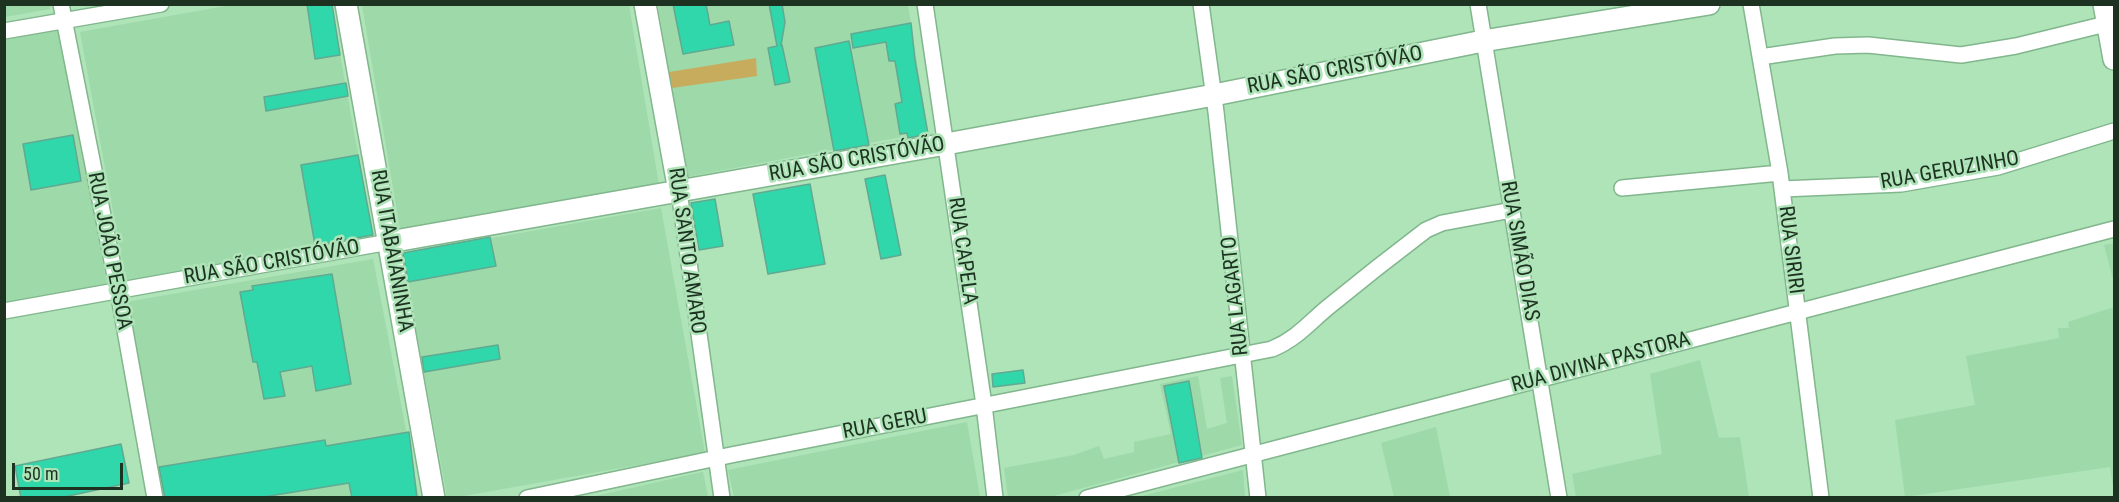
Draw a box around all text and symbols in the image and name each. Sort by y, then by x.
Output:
street label: RUA SÃO CRISTÓVÃO [1245,42,1425,100]
street label: RUA SÃO CRISTÓVÃO [767,132,947,188]
street label: RUA GERUZINHO [1879,146,2021,196]
street label: RUA SANTO AMARO [662,166,710,336]
street label: RUA ITABAIANINHA [364,168,418,334]
street label: RUA JOÃO PESSOA [81,170,137,332]
street label: RUA SIMÃO DIAS [1494,179,1544,323]
street label: RUA CAPELA [942,196,982,306]
street label: RUA SIRIRI [1772,205,1808,295]
street label: RUA SÃO CRISTÓVÃO [182,235,362,291]
street label: RUA LAGARTO [1217,235,1255,357]
street label: RUA DIVINA PASTORA [1509,327,1693,399]
street label: RUA GERU [841,404,929,446]
scale bar [15,451,126,489]
text: 50 m [23,463,58,484]

